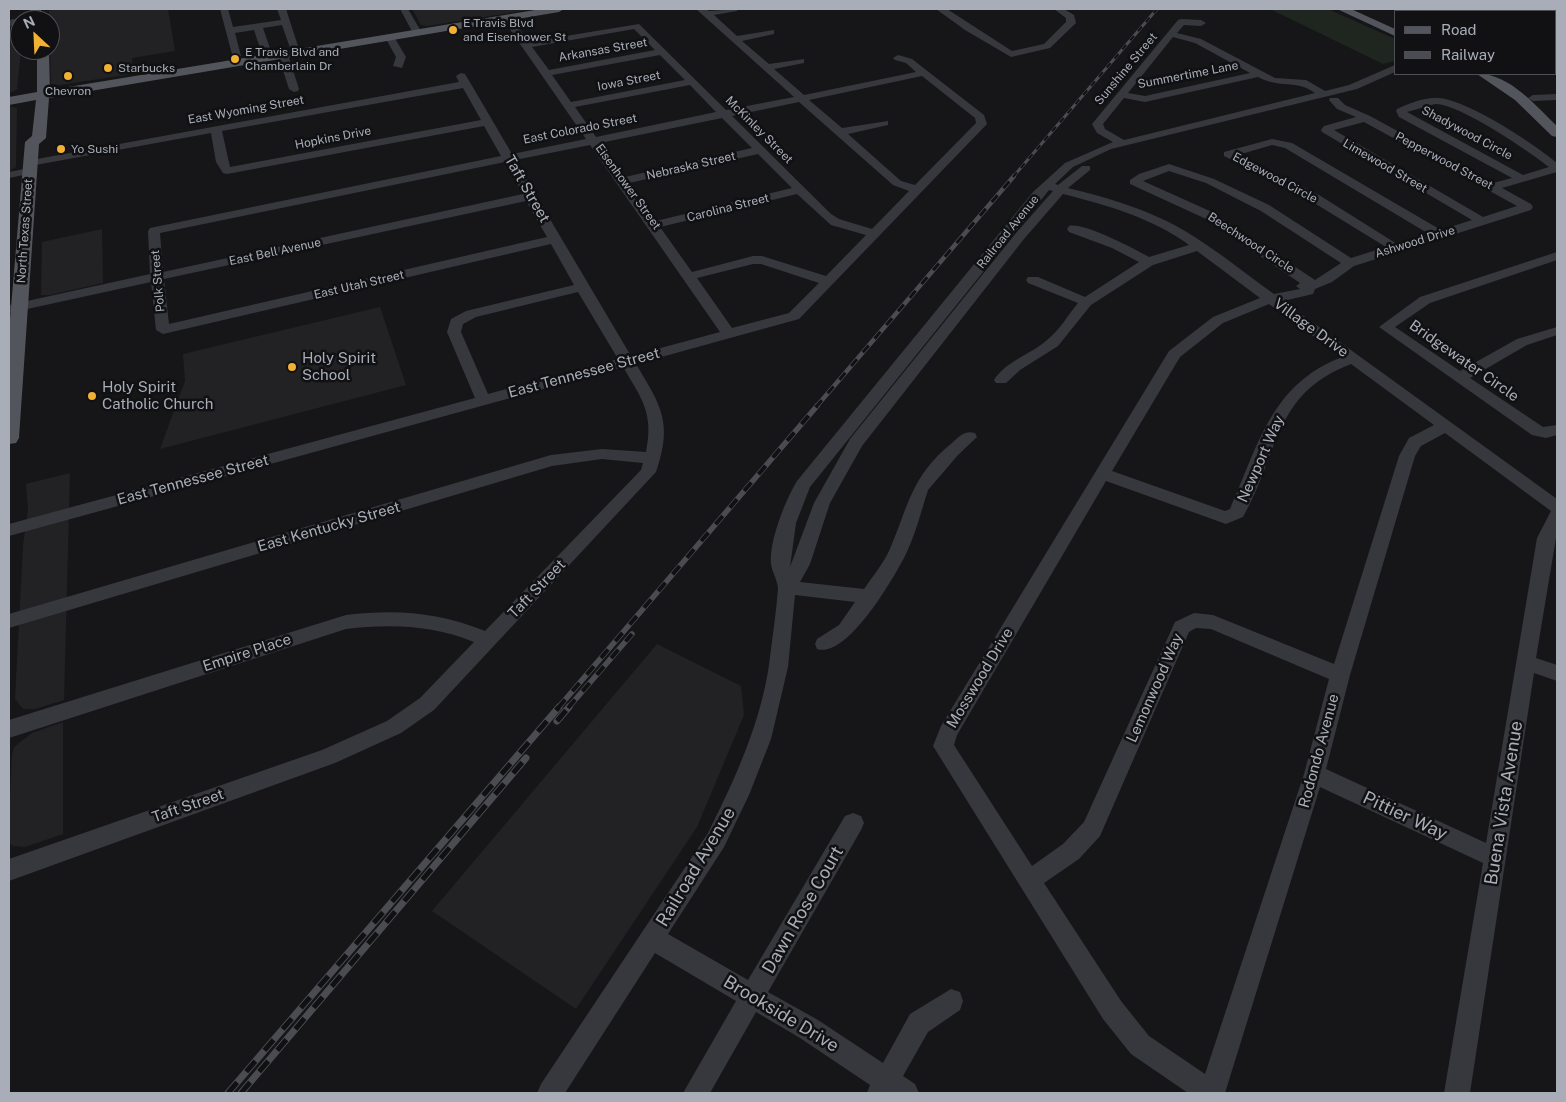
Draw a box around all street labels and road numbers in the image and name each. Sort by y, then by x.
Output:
street label: Sunshine Street [1092,30,1160,108]
street label: Arkansas Street [557,35,649,65]
street label: Summertime Lane [1137,58,1239,92]
street label: Iowa Street [596,68,662,94]
street label: East Wyoming Street [187,93,305,127]
street label: McKinley Street [722,93,796,167]
street label: Shadywood Circle [1419,103,1515,163]
street label: East Colorado Street [522,111,638,147]
street label: Hopkins Drive [294,124,372,152]
street label: Pepperwood Street [1393,129,1495,193]
street label: Limewood Street [1340,136,1430,196]
street label: Eisenhower Street [592,141,664,233]
street label: Nebraska Street [645,149,737,183]
street label: Edgewood Circle [1230,150,1320,206]
street label: Taft Street [500,152,554,226]
street label: North Texas Street [14,178,36,284]
street label: Carolina Street [685,191,771,225]
street label: Railroad Avenue [974,192,1042,272]
street label: Beechwood Circle [1205,210,1297,276]
street label: Ashwood Drive [1373,223,1457,261]
street label: East Bell Avenue [228,235,322,269]
street label: Polk Street [148,249,168,313]
street label: East Utah Street [312,268,406,302]
street label: Village Drive [1270,295,1352,361]
street label: Bridgewater Circle [1406,316,1522,406]
street label: East Tennessee Street [506,344,662,402]
street label: Newport Way [1234,413,1288,505]
street label: East Tennessee Street [115,451,271,509]
street label: East Kentucky Street [256,498,402,556]
street label: Taft Street [505,556,569,622]
street label: Mosswood Drive [943,625,1017,731]
street label: Empire Place [201,630,293,676]
street label: Lemonwood Way [1123,631,1187,745]
street label: Rodondo Avenue [1295,692,1343,810]
street label: Buena Vista Avenue [1480,719,1528,887]
street label: Taft Street [150,785,226,827]
street label: Pittier Way [1359,787,1451,845]
street label: Railroad Avenue [652,803,740,931]
street label: Dawn Rose Court [758,842,848,978]
street label: Brookside Drive [719,971,843,1057]

